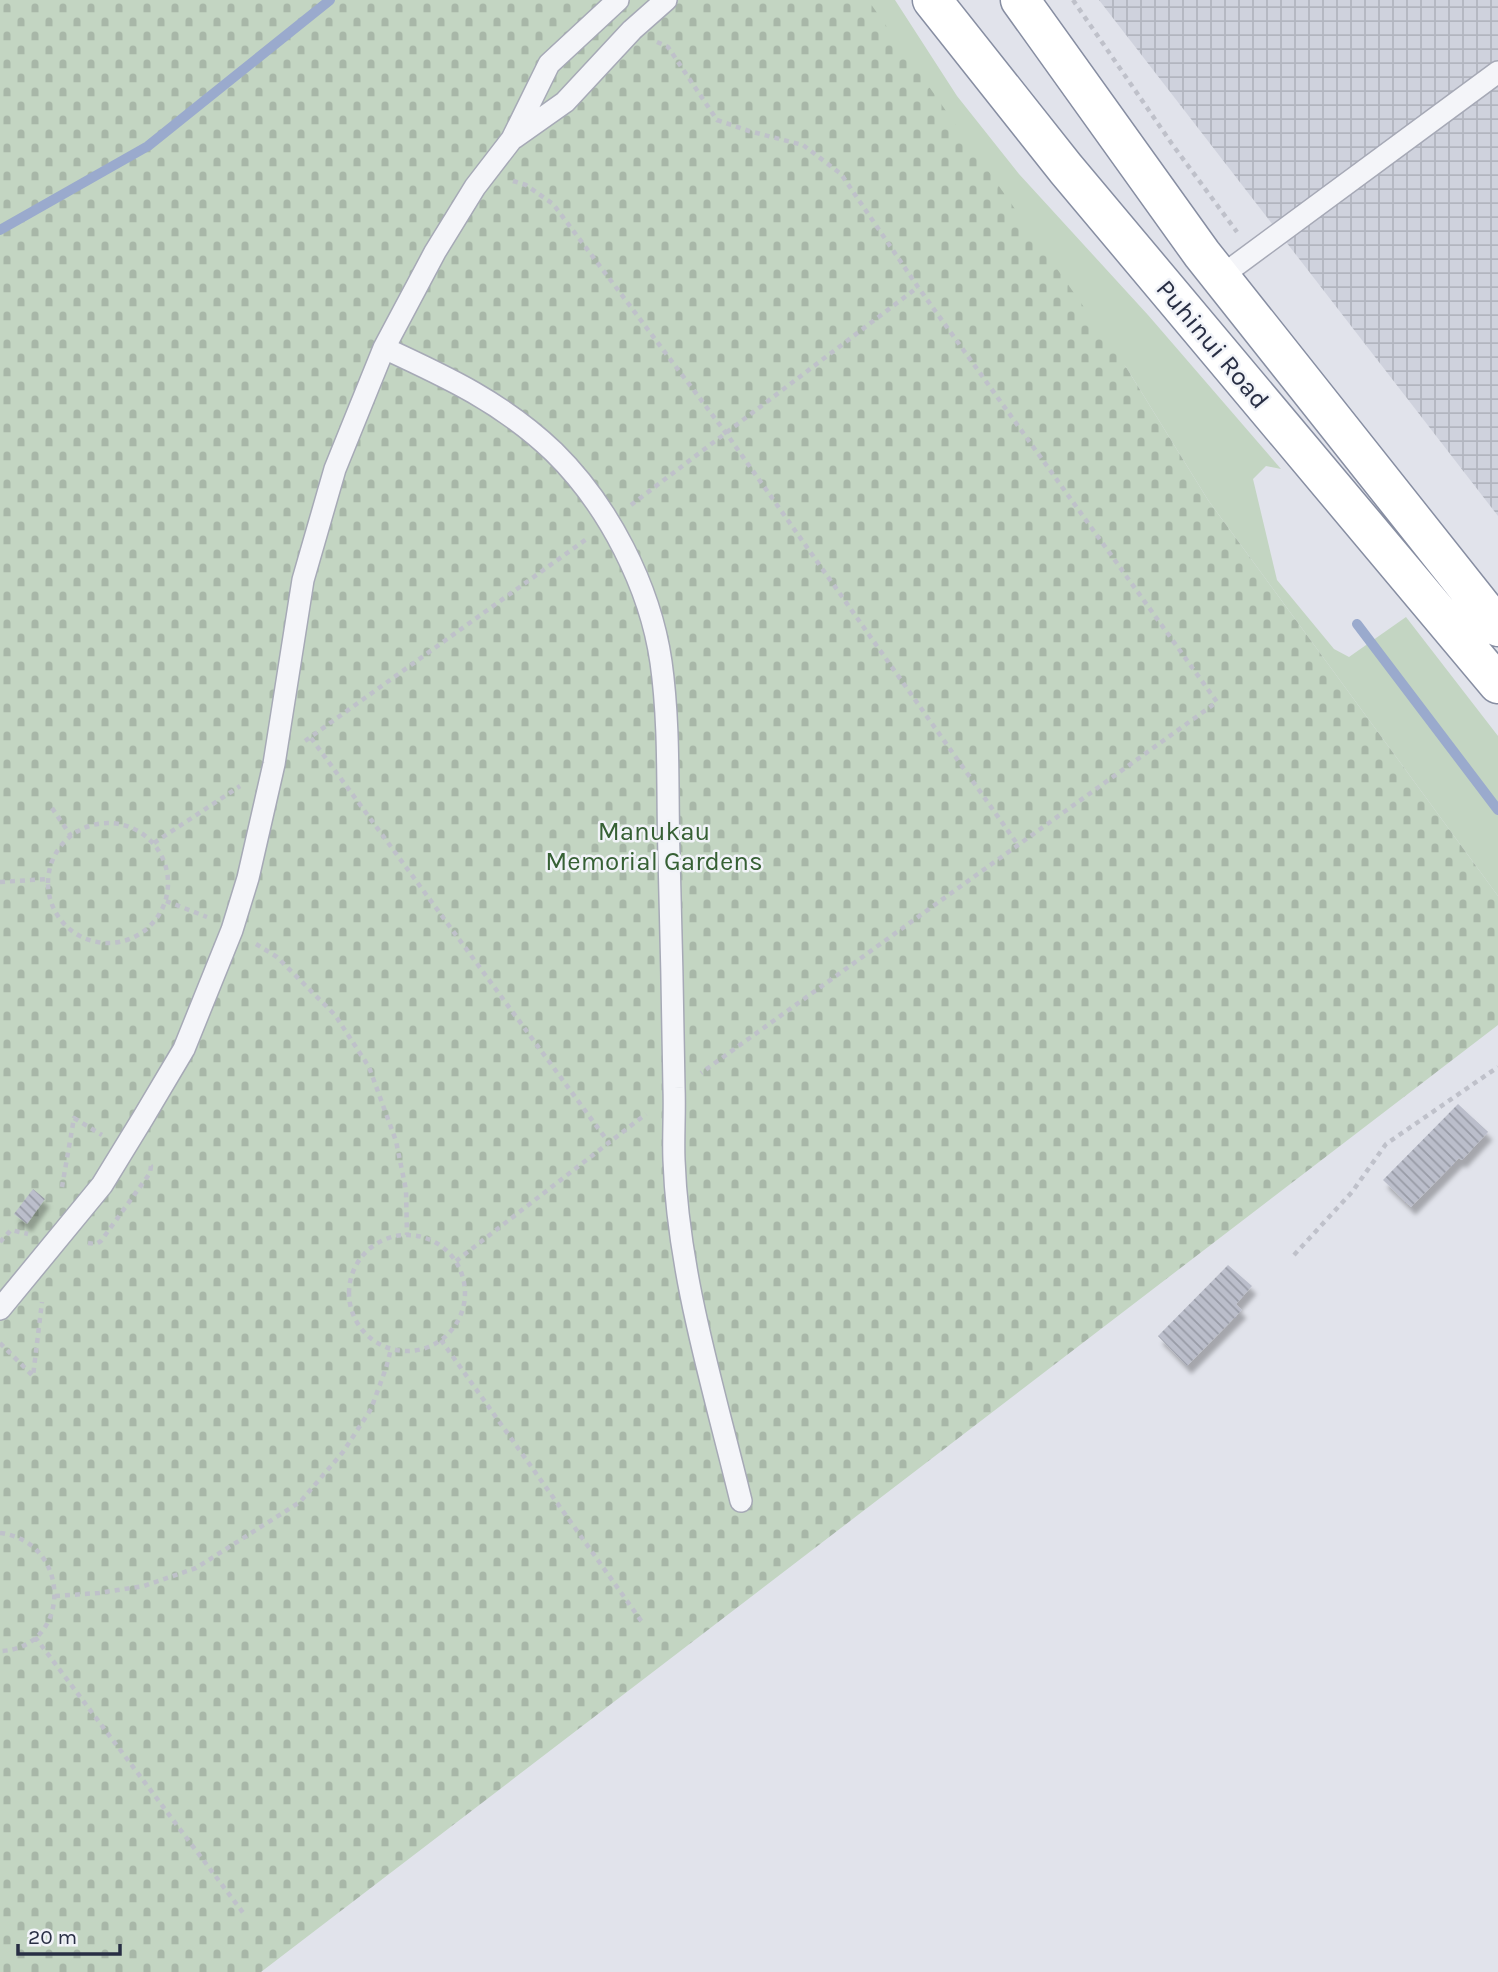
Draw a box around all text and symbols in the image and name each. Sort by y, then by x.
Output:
street label: Puhinui Road [1150,274,1276,415]
park label: Manukau Memorial Gardens [545,816,763,877]
scale bar [18,1912,119,1956]
text: 20 m [28,1925,77,1949]

